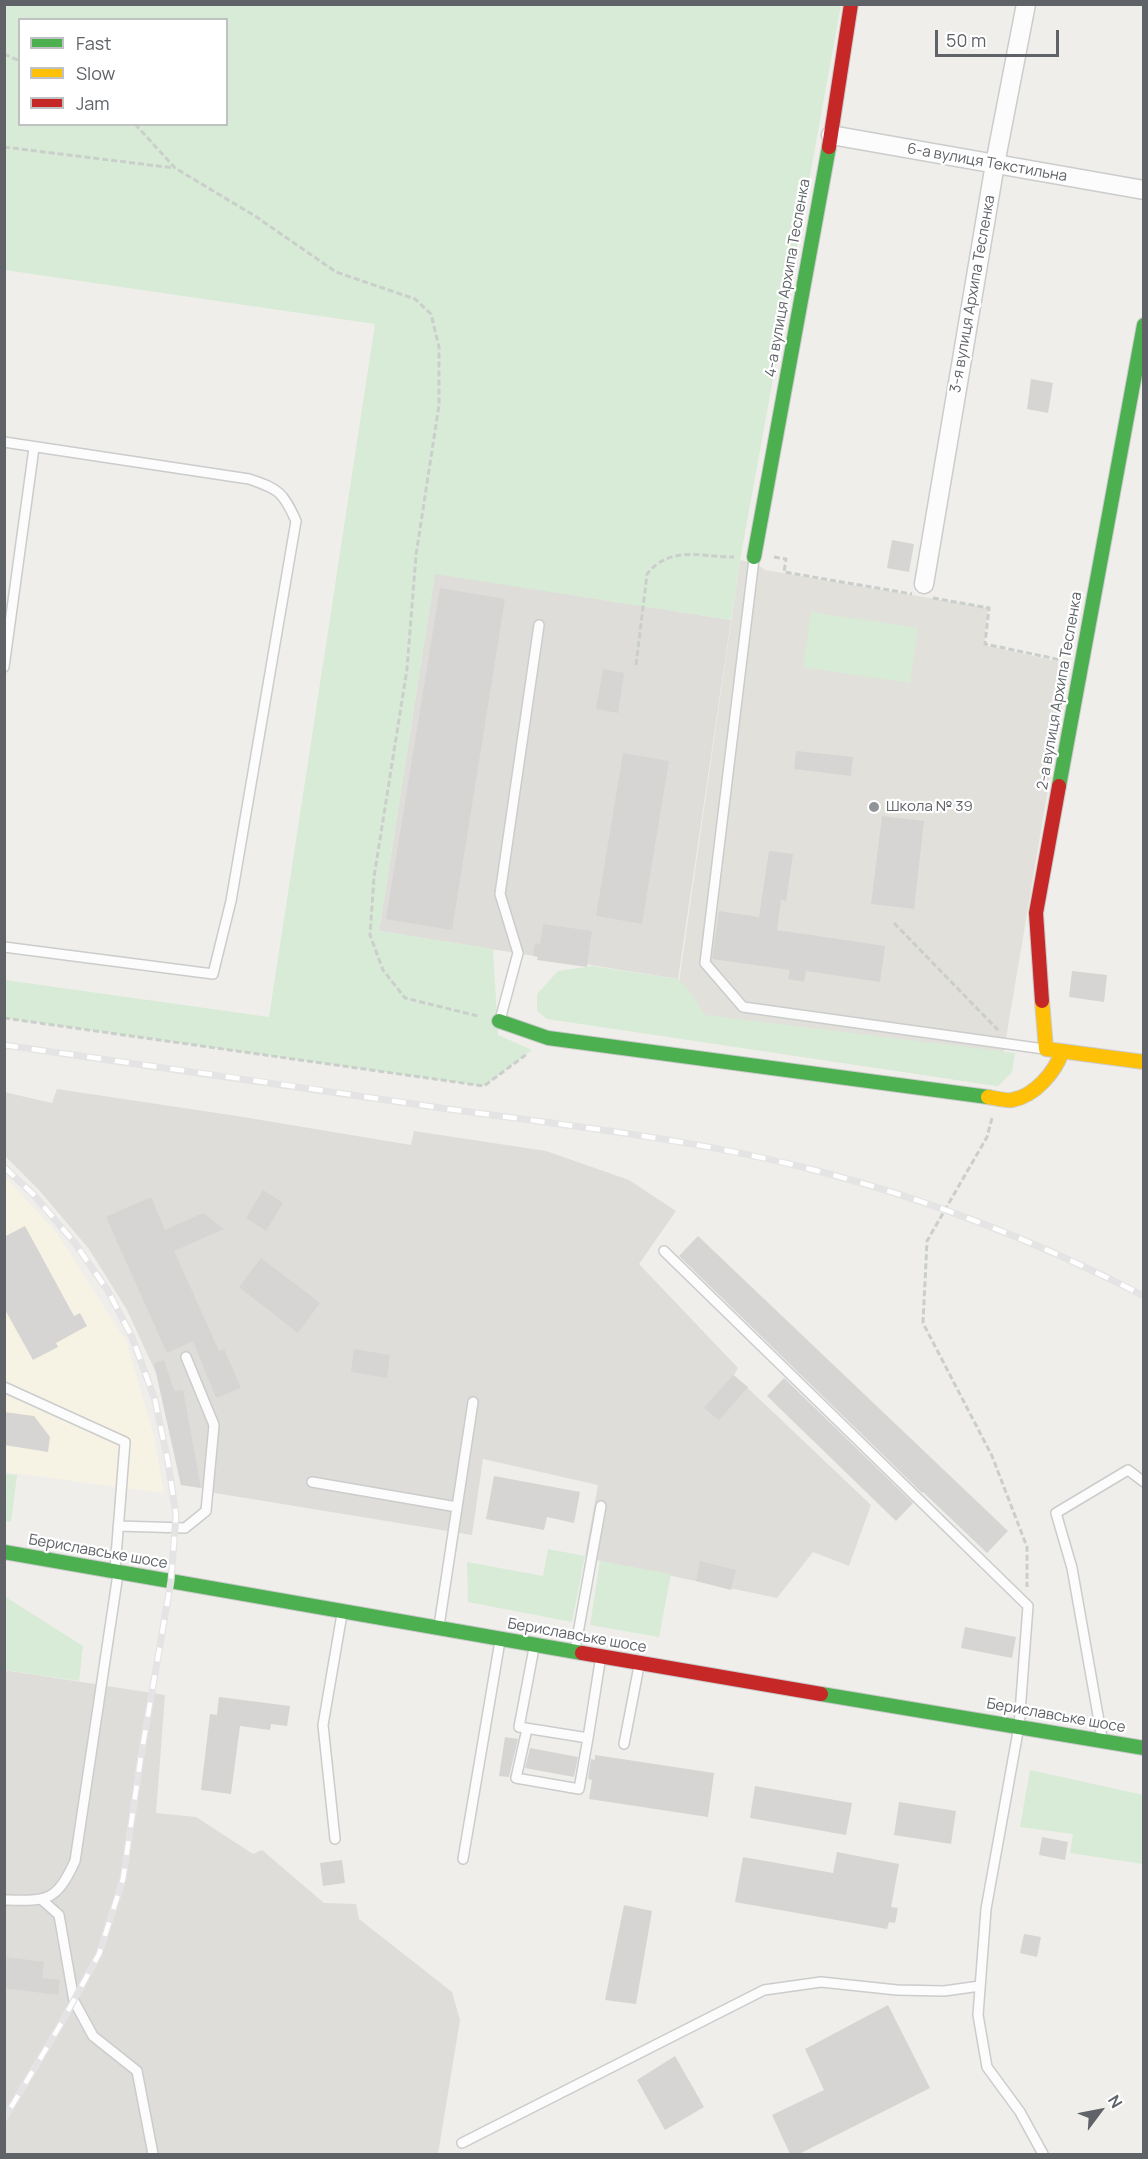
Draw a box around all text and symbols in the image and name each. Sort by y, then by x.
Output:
legend [18,18,228,126]
scale bar [938,18,1062,56]
text: 50 m [946,28,986,52]
text: Fast [76,31,111,55]
text: Slow [76,61,115,85]
text: Jam [76,91,110,115]
street label: 6-а вулиця Текстильна [906,140,1068,186]
street label: 4-а вулиця Архипа Тесленка [762,177,814,379]
street label: 3-я вулиця Архипа Тесленка [947,194,999,394]
street label: 2-а вулиця Архипа Тесленка [1034,591,1086,791]
place label: Школа № 39 [886,798,973,816]
marker: Школа № 39 [867,800,881,814]
street label: Бериславське шосе [27,1531,169,1573]
street label: Бериславське шосе [506,1615,648,1657]
street label: Бериславське шосе [985,1695,1127,1737]
north arrow [1070,2081,1130,2141]
text: N [1103,2091,1128,2112]

